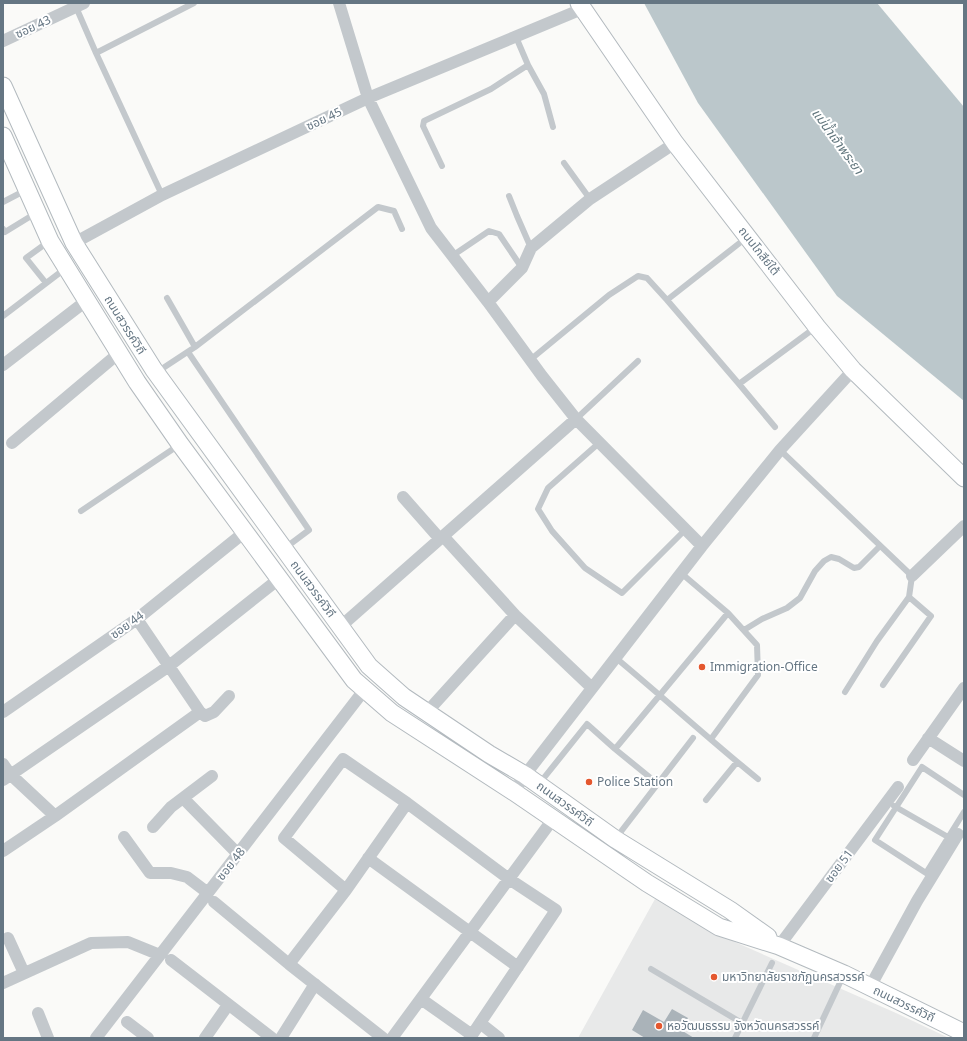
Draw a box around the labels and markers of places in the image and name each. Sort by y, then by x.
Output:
place label: Immigration-Office [710,658,818,675]
marker: Immigration-Office [697,662,707,672]
place label: Police Station [597,773,673,790]
marker: Police Station [584,777,594,787]
place label: มหาวิทยาลัยราชภัฏนครสวรรค์ [722,968,865,985]
marker: มหาวิทยาลัยราชภัฏนครสวรรค์ [709,972,719,982]
place label: หอวัฒนธรรม จังหวัดนครสวรรค์ [667,1017,819,1034]
marker: หอวัฒนธรรม จังหวัดนครสวรรค์ [654,1021,664,1031]

